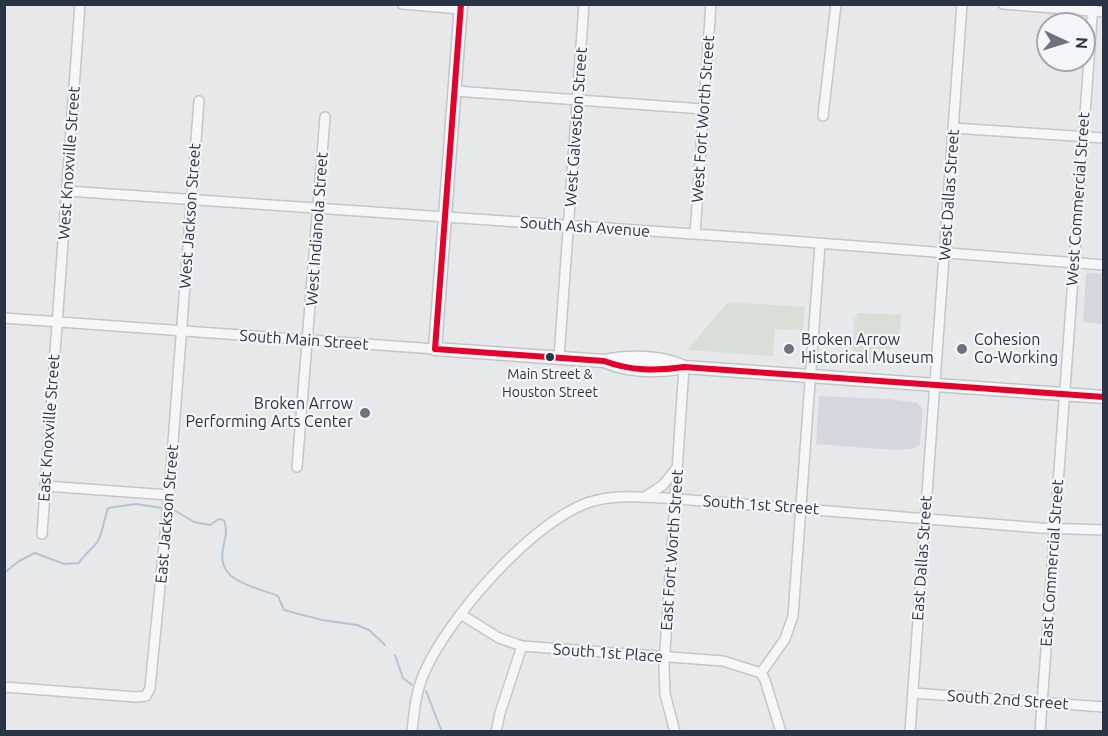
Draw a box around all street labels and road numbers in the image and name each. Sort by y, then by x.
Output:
street label: West Fort Worth Street [688,35,718,203]
street label: West Galveston Street [561,47,591,207]
street label: West Knoxville Street [54,86,84,240]
street label: West Commercial Street [1062,112,1094,286]
street label: West Dallas Street [935,129,963,261]
street label: West Jackson Street [175,143,205,289]
street label: West Indianola Street [302,151,332,307]
street label: South Ash Avenue [519,213,651,241]
street label: South Main Street [239,326,369,354]
street label: East Knoxville Street [34,354,64,502]
street label: East Jackson Street [151,444,183,584]
street label: East Fort Worth Street [657,469,687,631]
street label: East Commercial Street [1037,479,1067,647]
street label: South 1st Street [702,491,820,519]
street label: East Dallas Street [908,495,936,621]
street label: South 1st Place [552,640,664,666]
street label: South 2nd Street [947,686,1069,714]

